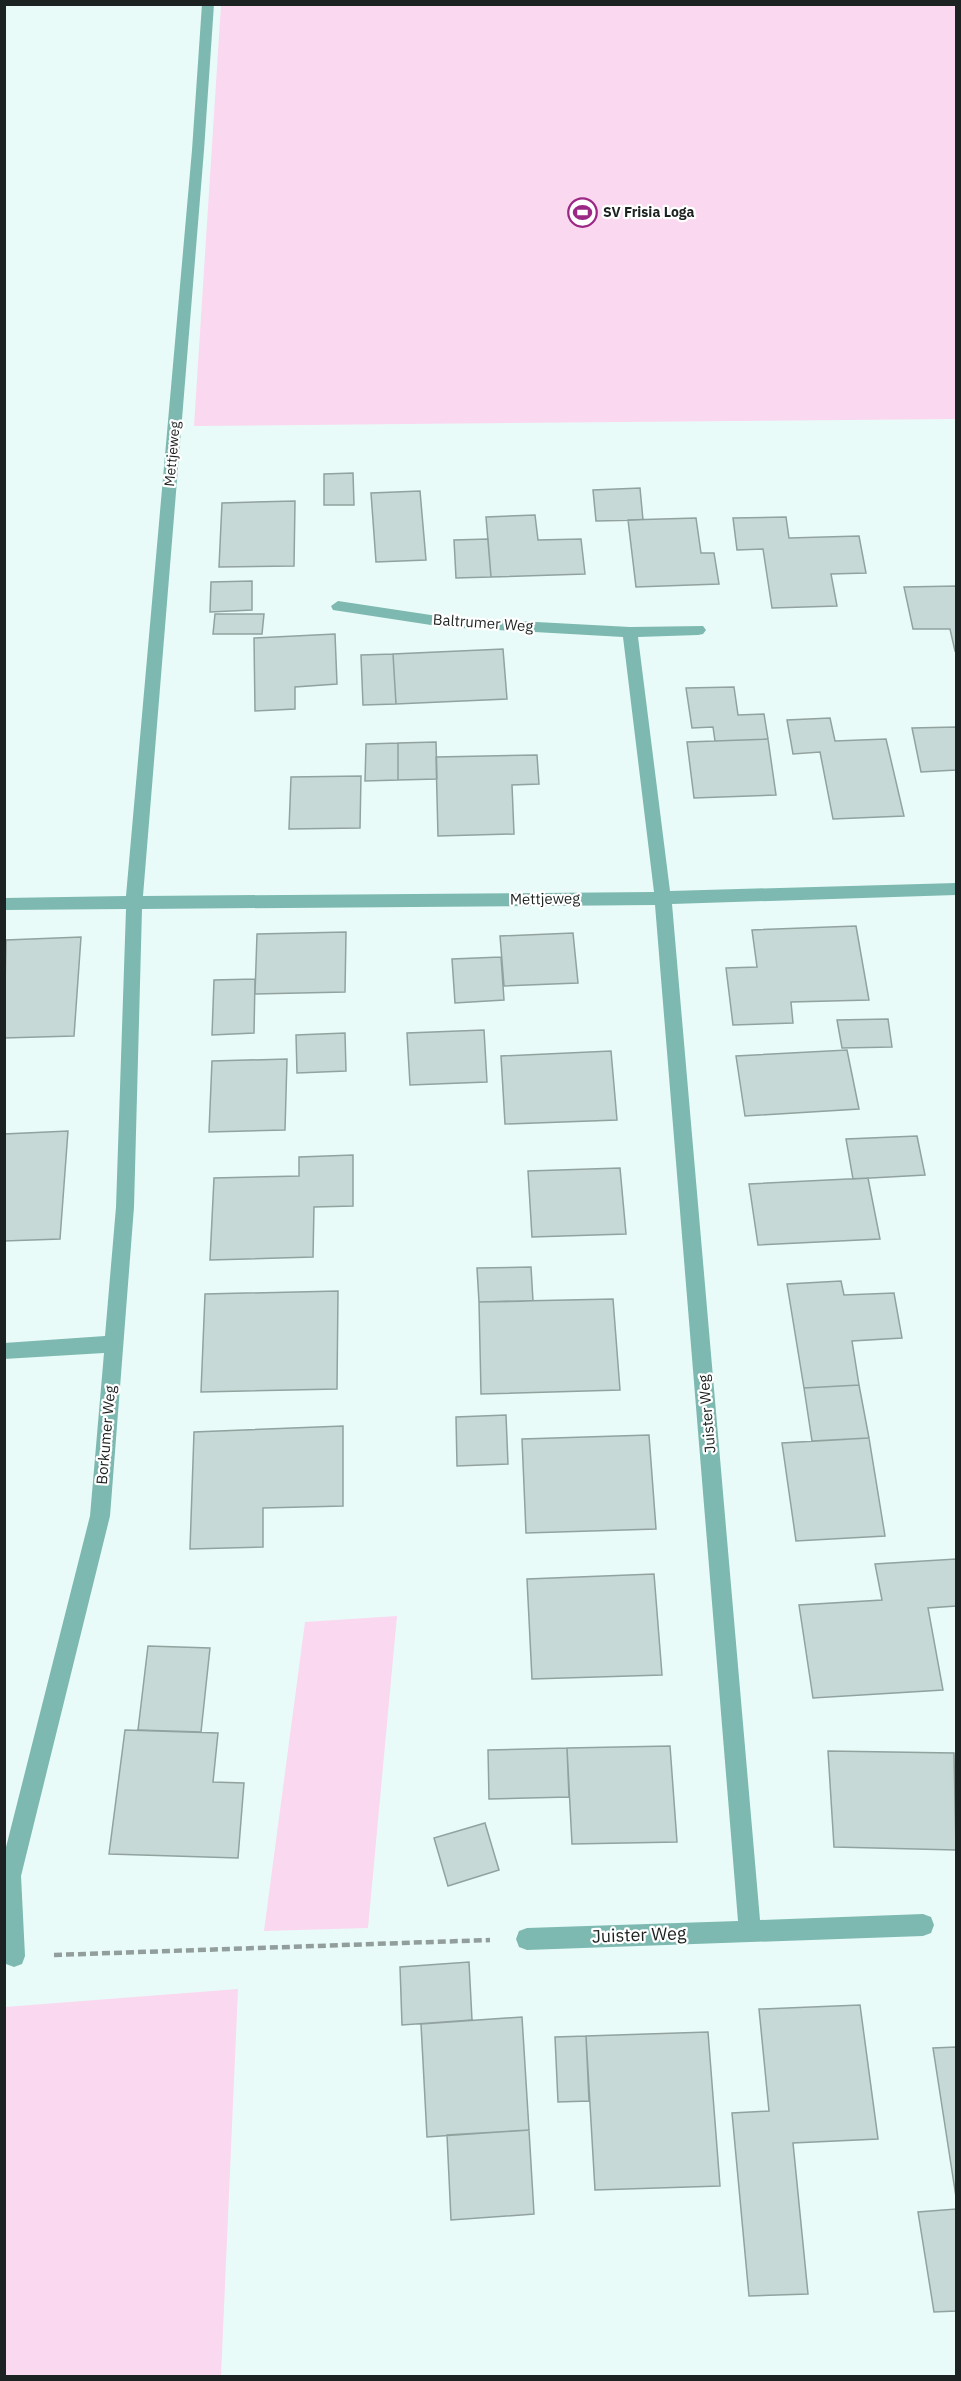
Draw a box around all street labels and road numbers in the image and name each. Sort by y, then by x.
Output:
street label: Mettjeweg [160,420,184,487]
street label: Baltrumer Weg [432,610,534,635]
street label: Mettjeweg [510,888,580,909]
street label: Juister Weg [694,1374,719,1454]
street label: Borkumer Weg [92,1384,119,1485]
street label: Juister Weg [591,1921,687,1948]

